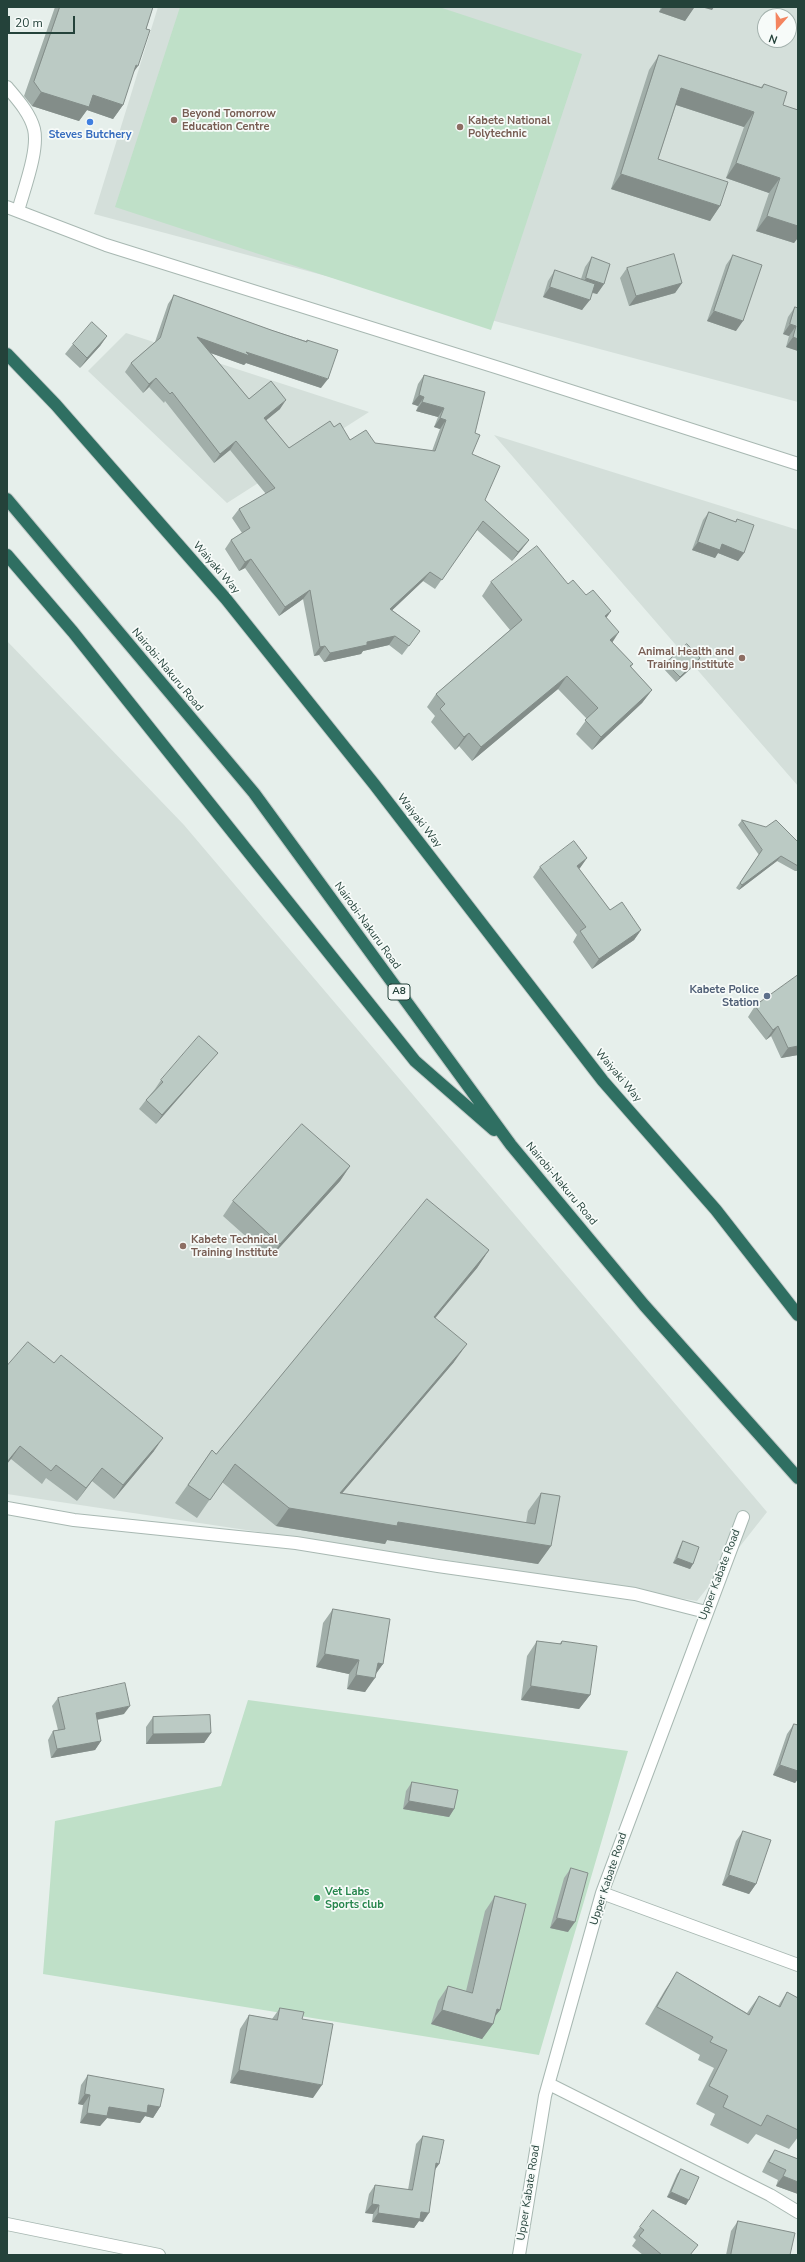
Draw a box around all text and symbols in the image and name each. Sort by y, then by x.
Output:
scale bar [10,8,77,34]
north arrow [757,8,797,48]
text: 20 m [15,15,43,31]
text: N [767,30,780,47]
place label: Beyond Tomorrow Education Centre [182,107,276,133]
place label: Kabete National Polytechnic [468,114,551,140]
marker: Beyond Tomorrow Education Centre [169,115,179,125]
marker: Steves Butchery [85,117,95,127]
marker: Kabete National Polytechnic [455,122,465,132]
place label: Steves Butchery [48,128,132,142]
street label: Waiyaki Way [190,539,242,597]
street label: Nairobi-Nakuru Road [128,626,206,714]
place label: Animal Health and Training Institute [638,645,734,671]
marker: Animal Health and Training Institute [737,653,747,663]
street label: Waiyaki Way [394,791,444,851]
street label: Nairobi-Nakuru Road [331,880,403,972]
place label: Kabete Police Station [689,983,759,1009]
road number: A8 [388,984,410,1000]
marker: Kabete Police Station [762,991,772,1001]
street label: Waiyaki Way [592,1047,644,1105]
street label: Nairobi-Nakuru Road [522,1140,600,1228]
place label: Kabete Technical Training Institute [191,1233,278,1259]
marker: Kabete Technical Training Institute [178,1241,188,1251]
street label: Upper Kabate Road [697,1528,743,1622]
street label: Upper Kabate Road [588,1831,630,1927]
place label: Vet Labs Sports club [325,1885,384,1911]
marker: Vet Labs Sports club [312,1893,322,1903]
street label: Upper Kabate Road [515,2144,543,2242]

